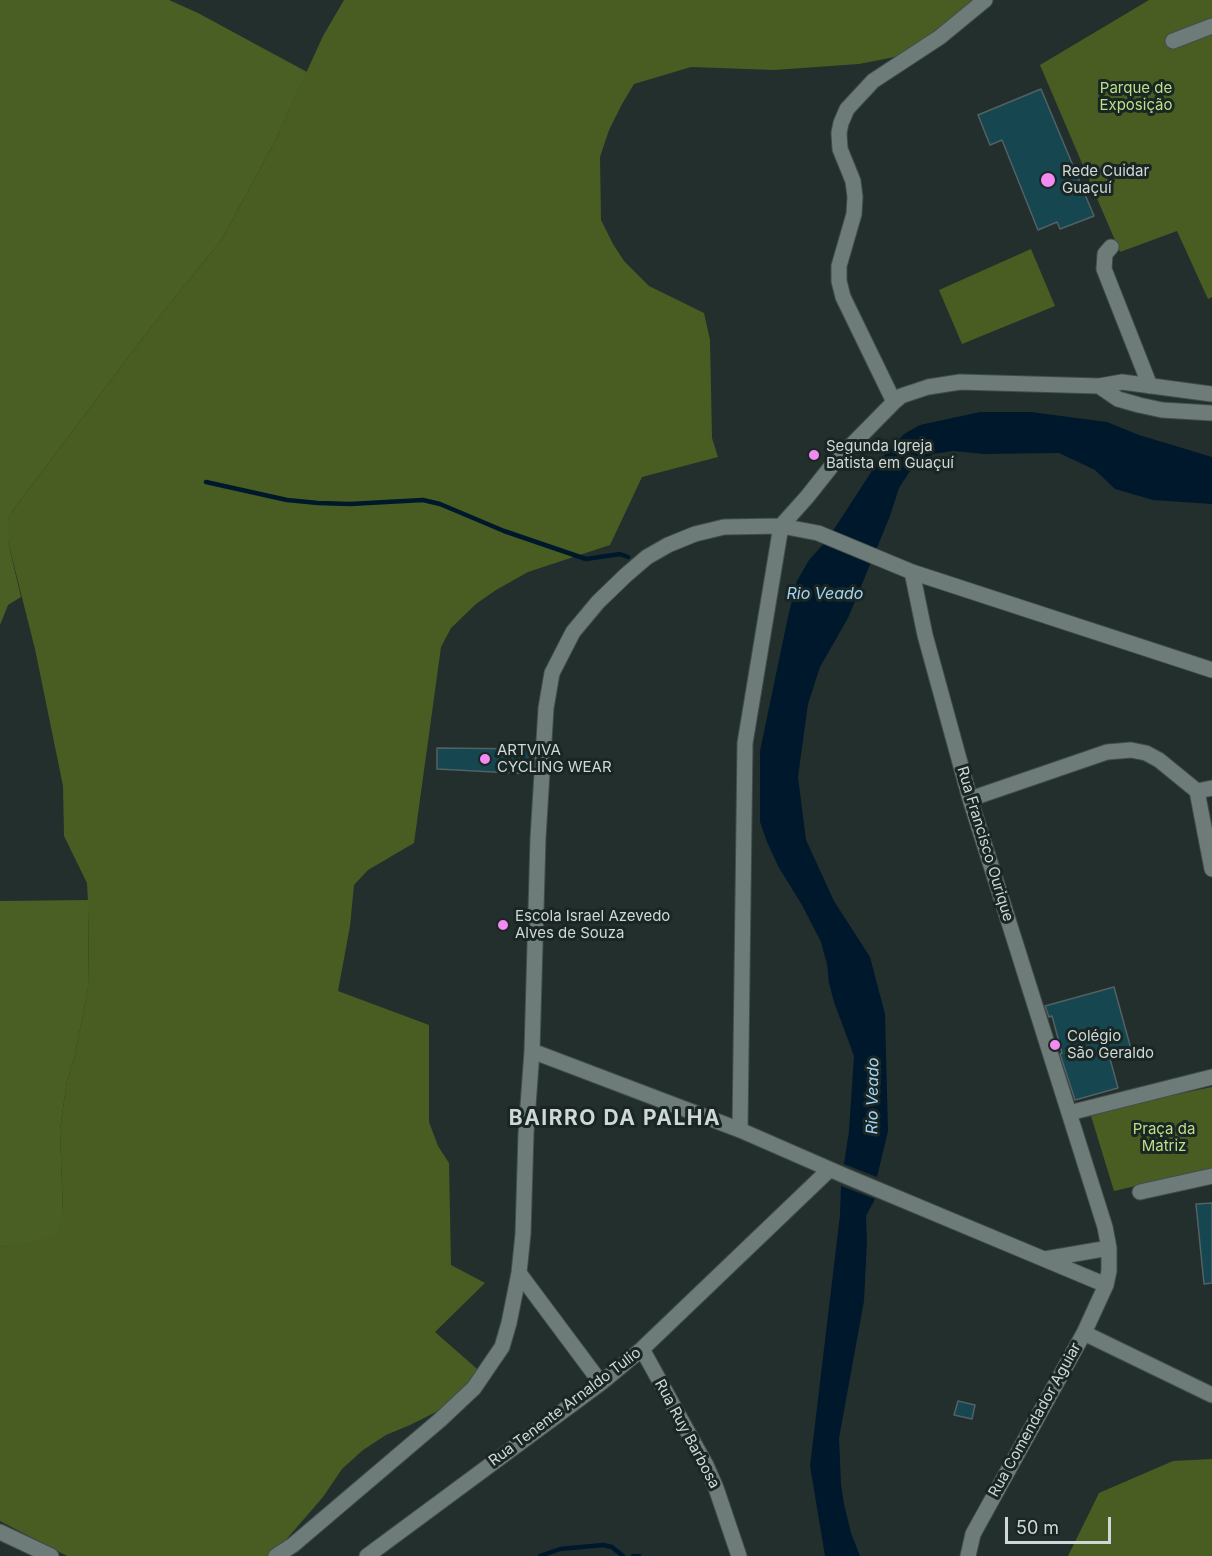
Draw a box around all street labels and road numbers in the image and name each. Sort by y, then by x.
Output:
street label: Rua Francisco Ourique [953,764,1017,924]
street label: Rua Comendador Aguiar [985,1340,1085,1500]
street label: Rua Tenente Arnaldo Tulio [485,1344,645,1470]
street label: Rua Ruy Barbosa [651,1376,723,1492]

